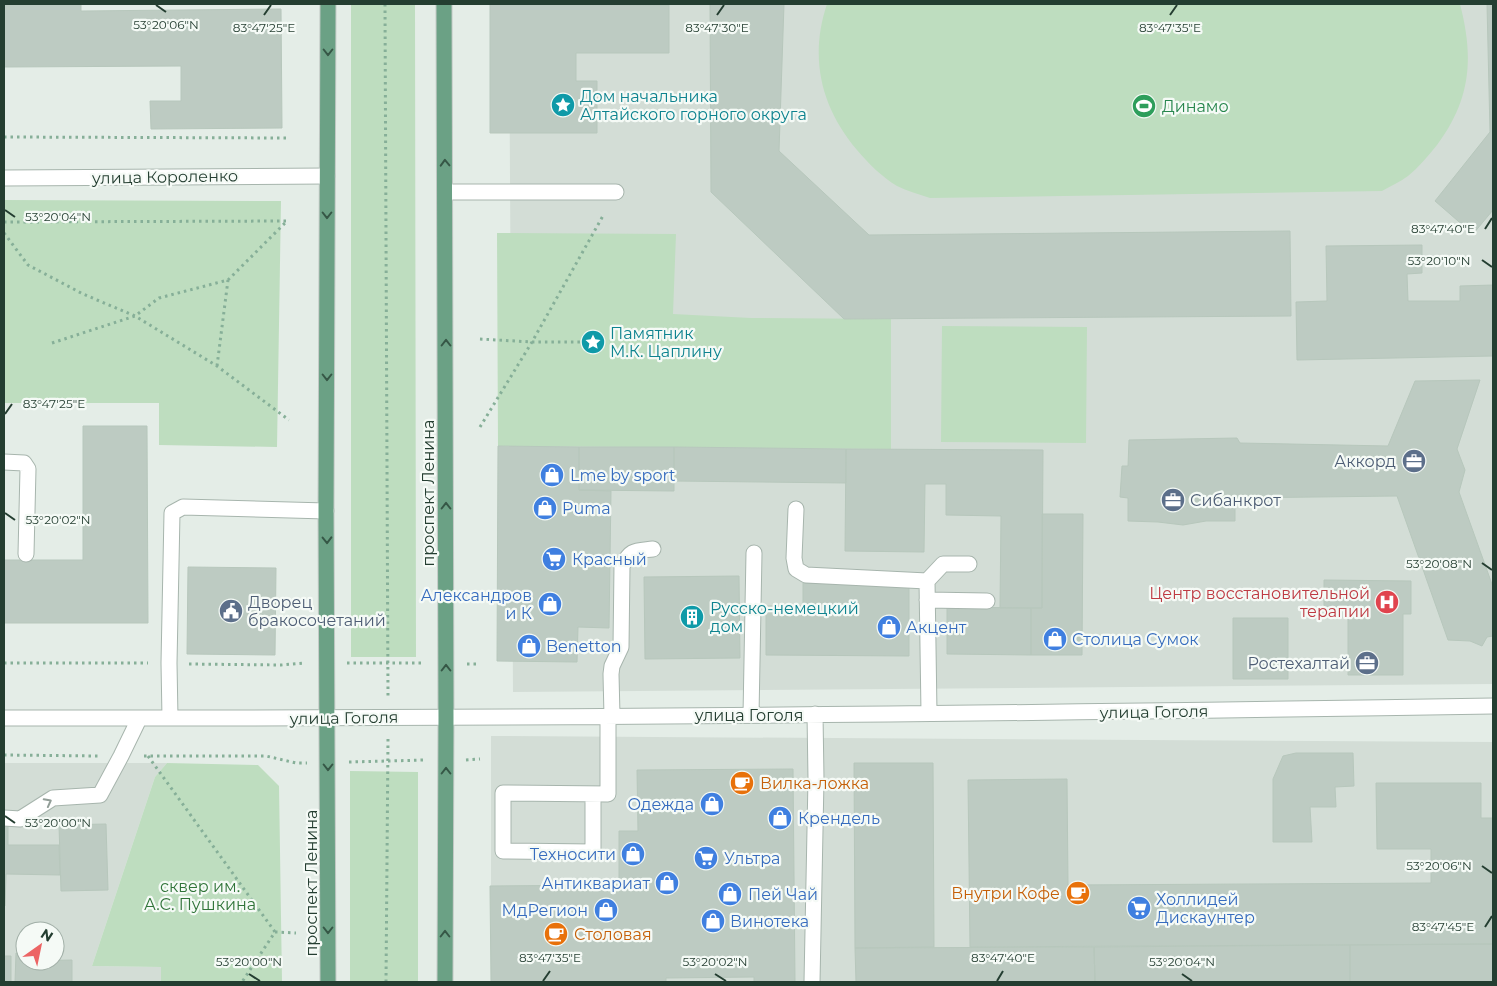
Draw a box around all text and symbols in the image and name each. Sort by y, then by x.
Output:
text: 53°20'06"N [133,17,199,32]
text: 83°47'25"E [233,20,295,35]
text: 83°47'30"E [685,20,749,35]
text: 83°47'35"E [1139,20,1201,35]
one-way arrow [322,49,333,57]
place label: Дом начальника Алтайского горного округа [580,87,807,124]
place icon: Дом начальника Алтайского горного округа [550,92,576,118]
sports icon: Динамо [1131,93,1157,119]
place label: Динамо [1162,97,1229,116]
one-way arrow [439,159,450,167]
street label: улица Короленко [91,166,238,188]
text: 53°20'04"N [25,209,91,224]
one-way arrow [322,212,332,219]
text: 83°47'40"E [1411,221,1475,236]
text: 53°20'10"N [1407,253,1471,268]
place label: Памятник М.К. Цаплину [610,324,722,361]
place icon: Памятник М.К. Цаплину [580,329,606,355]
one-way arrow [441,339,451,346]
one-way arrow [322,374,332,382]
text: 83°47'25"E [23,396,85,411]
street label: проспект Ленина [419,420,438,566]
office icon: Аккорд [1401,448,1427,474]
place label: Аккорд [1334,452,1396,471]
shop icon: Lme by sport [539,462,565,488]
place label: Lme by sport [570,466,676,485]
office icon: Сибанкрот [1160,487,1186,513]
place label: Сибанкрот [1190,491,1281,510]
shop icon: Puma [532,495,558,521]
place label: Puma [562,499,611,518]
one-way arrow [441,501,451,509]
text: 53°20'02"N [25,512,91,527]
one-way arrow [322,536,332,544]
supermarket icon: Красный [541,546,567,572]
place label: Красный [572,550,647,569]
text: 53°20'08"N [1406,556,1472,571]
place label: Центр восстановительной терапии [1149,584,1370,621]
place label: Александров и К [421,586,532,623]
hospital icon: Центр восстановительной терапии [1374,589,1400,615]
shop icon: Александров и К [537,591,563,617]
place label: Дворец бракосочетаний [248,593,386,630]
public building icon: Дворец бракосочетаний [218,598,244,624]
place label: Русско-немецкий дом [710,599,859,636]
building icon: Русско-немецкий дом [679,604,705,630]
shop icon: Акцент [876,614,902,640]
place label: Акцент [906,618,967,637]
shop icon: Столица Сумок [1042,626,1068,652]
place label: Столица Сумок [1072,630,1199,649]
shop icon: Benetton [516,633,542,659]
place label: Benetton [546,637,622,656]
office icon: Ростехалтай [1354,650,1380,676]
place label: Ростехалтай [1247,654,1350,673]
one-way arrow [441,664,451,672]
street label: улица Гоголя [1098,702,1209,722]
street label: улица Гоголя [694,706,803,725]
street label: улица Гоголя [288,708,399,728]
one-way arrow [323,764,333,772]
one-way arrow [441,767,451,774]
cafe icon: Вилка-ложка [729,770,755,796]
place label: Вилка-ложка [760,774,869,793]
shop icon: Одежда [699,791,725,817]
place label: Одежда [628,795,694,814]
one-way arrow [42,798,51,808]
shop icon: Крендель [767,805,793,831]
place label: Крендель [798,809,880,828]
street label: проспект Ленина [302,810,321,956]
text: 53°20'00"N [25,815,91,830]
shop icon: Техносити [620,841,646,867]
place label: Техносити [530,845,616,864]
supermarket icon: Ультра [693,845,719,871]
place label: Ультра [724,849,780,868]
text: 53°20'06"N [1406,858,1472,873]
shop icon: Антиквариат [654,870,680,896]
place label: Антиквариат [541,874,650,893]
park label: сквер им. А.С. Пушкина [144,877,256,914]
cafe icon: Внутри Кофе [1065,880,1091,906]
shop icon: Пей Чай [717,881,743,907]
place label: Внутри Кофе [951,884,1060,903]
place label: Пей Чай [748,885,818,904]
place label: Холлидей Дискаунтер [1156,890,1255,927]
supermarket icon: Холлидей Дискаунтер [1126,895,1152,921]
shop icon: МдРегион [593,897,619,923]
place label: МдРегион [502,901,588,920]
shop icon: Винотека [700,908,726,934]
place label: Винотека [730,912,809,931]
text: 83°47'45"E [1412,919,1474,934]
north arrow [15,921,65,971]
cafe icon: Столовая [543,921,569,947]
text: N [37,924,57,946]
place label: Столовая [574,925,652,944]
one-way arrow [323,926,333,934]
one-way arrow [440,929,450,937]
text: 83°47'35"E [519,950,581,965]
text: 83°47'40"E [971,950,1035,965]
text: 53°20'00"N [216,954,282,969]
text: 53°20'02"N [682,954,748,969]
text: 53°20'04"N [1149,954,1215,969]

